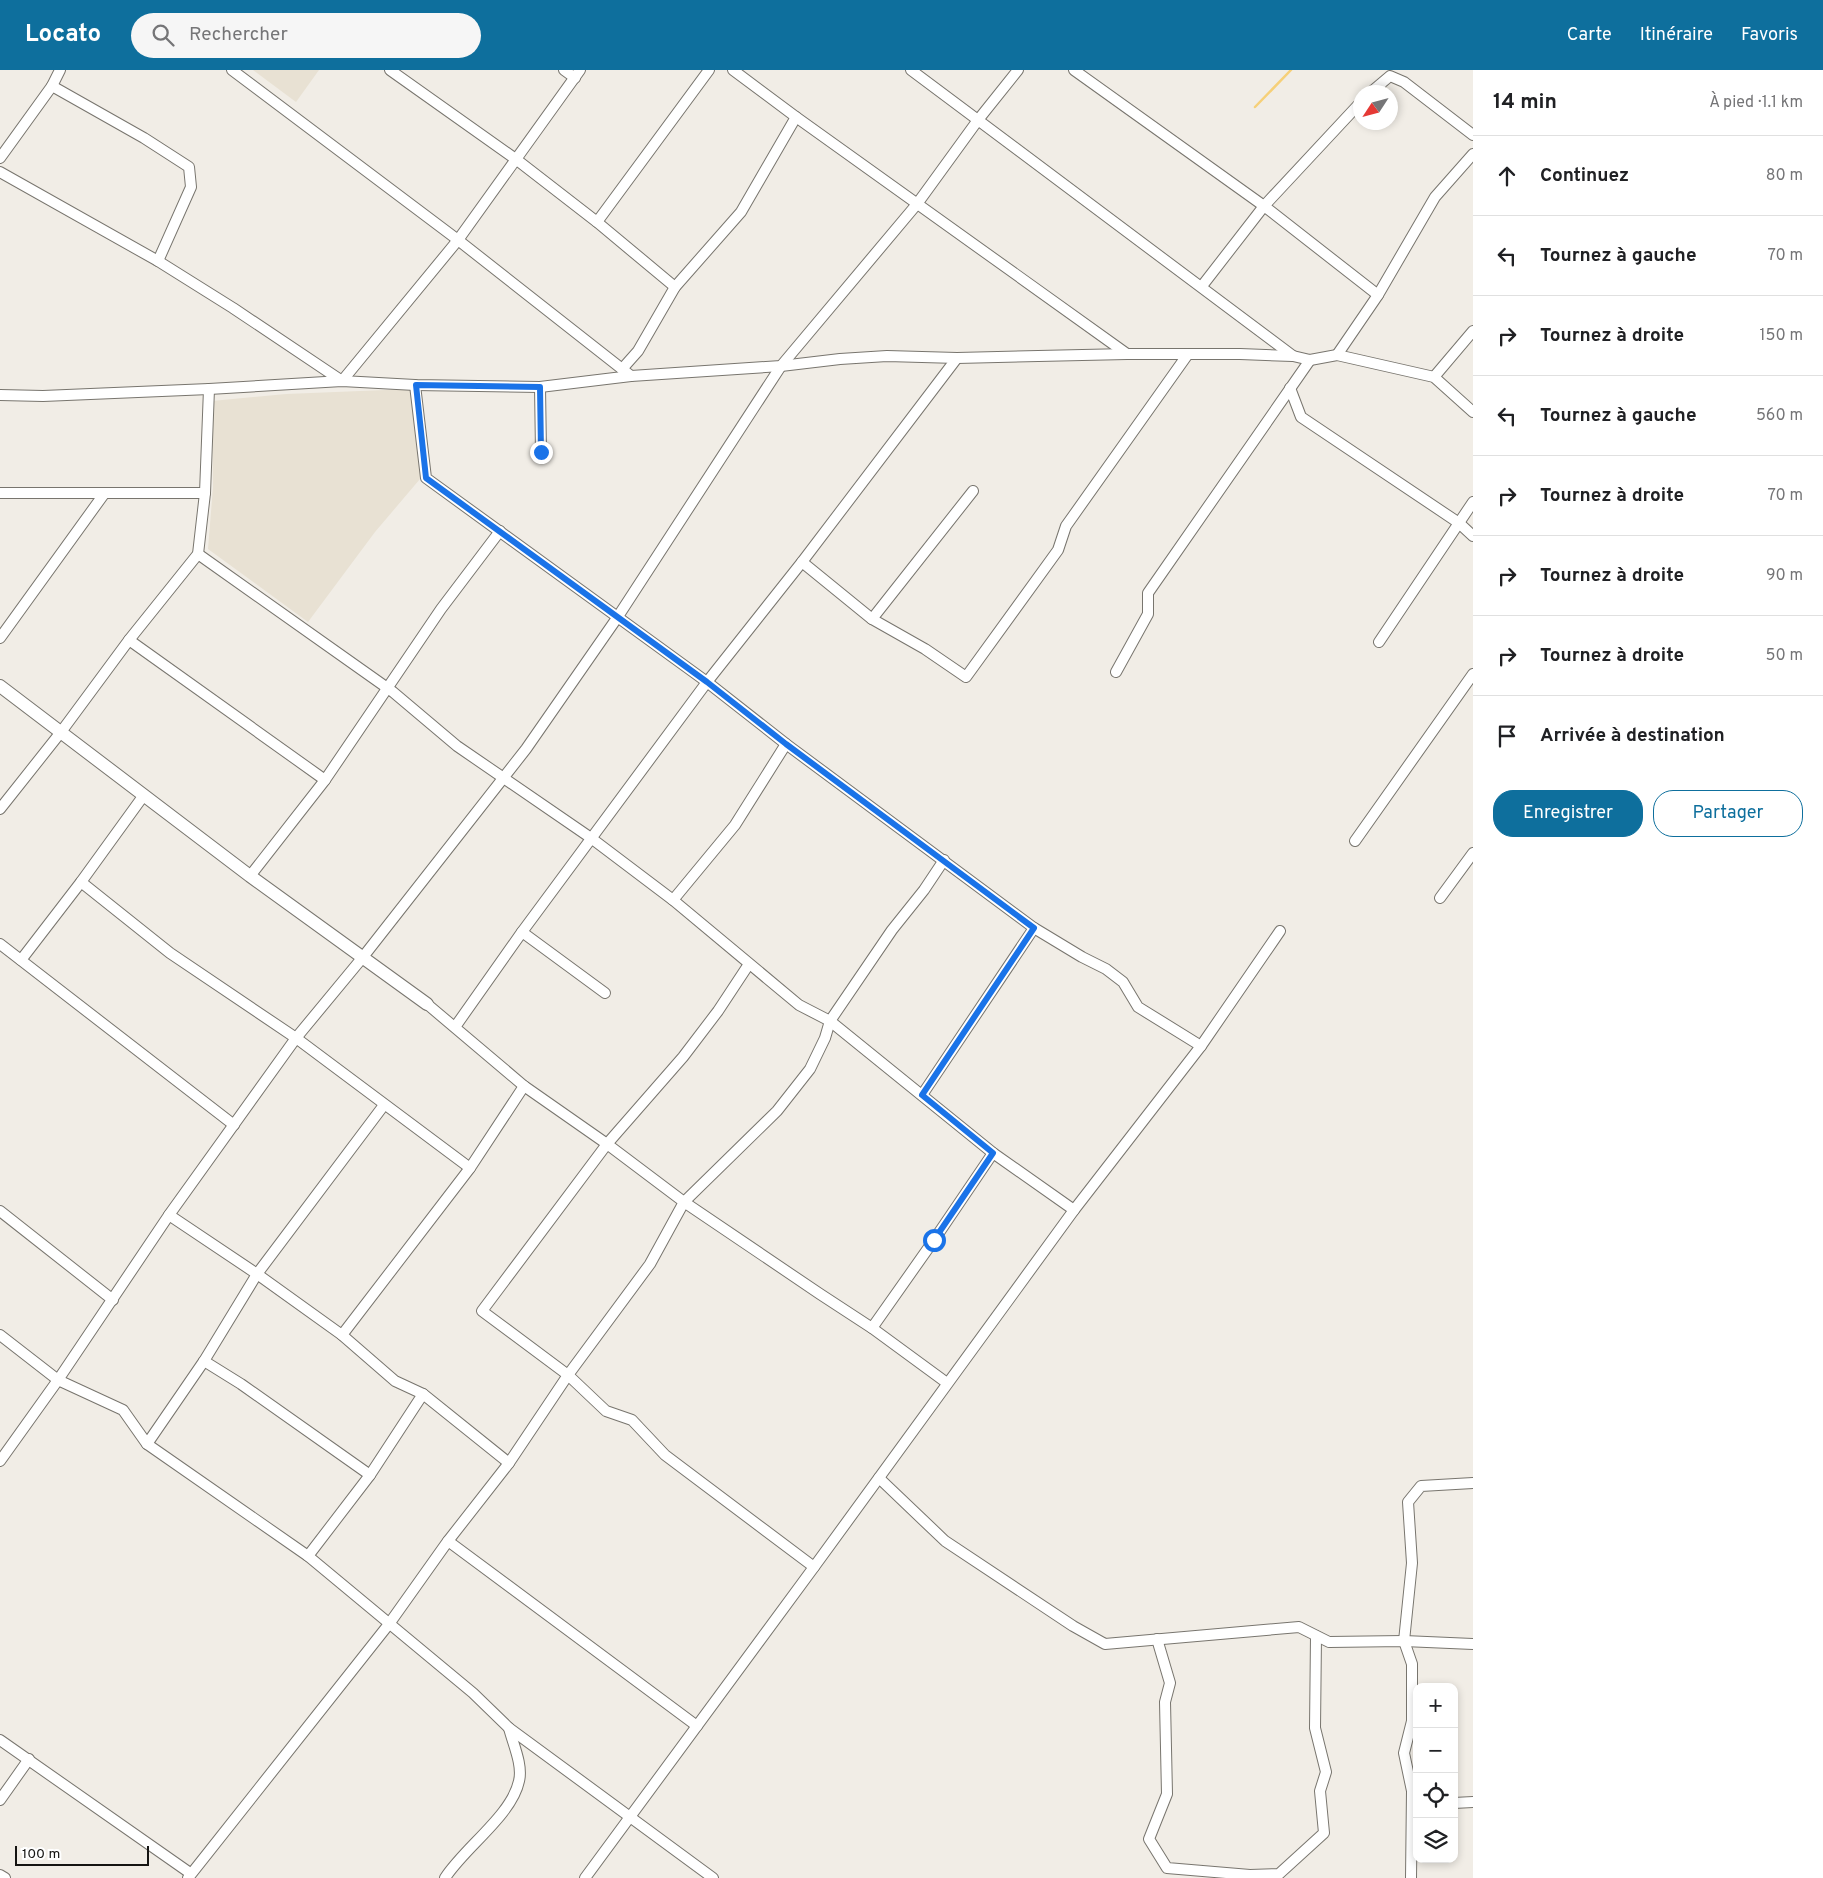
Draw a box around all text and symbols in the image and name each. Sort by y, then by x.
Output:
search box [131,13,481,58]
text: Locato [25,20,101,50]
icon: search [149,21,177,49]
text: Rechercher [189,23,288,47]
text: Carte [1567,24,1612,47]
text: Itinéraire [1640,24,1713,47]
text: Favoris [1741,24,1798,47]
north arrow [1353,85,1398,130]
text: 14 min [1493,89,1557,116]
text: À pied · 1.1 km [1709,93,1803,113]
icon: ahead [1493,162,1521,190]
text: Continuez [1540,164,1629,188]
text: 80 m [1766,166,1803,186]
icon: left [1493,242,1521,270]
text: Tournez à gauche [1540,244,1697,268]
text: 70 m [1768,246,1803,266]
icon: right [1493,322,1521,350]
text: Tournez à droite [1540,324,1684,348]
text: 150 m [1760,326,1803,346]
icon: left [1493,402,1521,430]
text: Tournez à gauche [1540,404,1697,428]
text: 560 m [1756,406,1803,426]
route end [530,441,553,464]
icon: right [1493,482,1521,510]
text: Tournez à droite [1540,484,1684,508]
text: 70 m [1768,486,1803,506]
icon: right [1493,562,1521,590]
text: Tournez à droite [1540,564,1684,588]
text: 90 m [1766,566,1803,586]
icon: right [1493,642,1521,670]
text: Tournez à droite [1540,644,1684,668]
text: 50 m [1766,646,1803,666]
icon: arrive [1493,722,1521,750]
text: Arrivée à destination [1540,724,1725,748]
button: Enregistrer [1493,790,1643,837]
button: Partager [1653,790,1803,837]
route start [923,1229,946,1252]
map controls [1413,1683,1458,1863]
button: + [1413,1683,1458,1728]
button: − [1413,1728,1458,1773]
button: locate [1413,1773,1458,1818]
button: layers [1413,1818,1458,1863]
scale bar [15,1843,149,1866]
text: 100 m [22,1846,60,1863]

